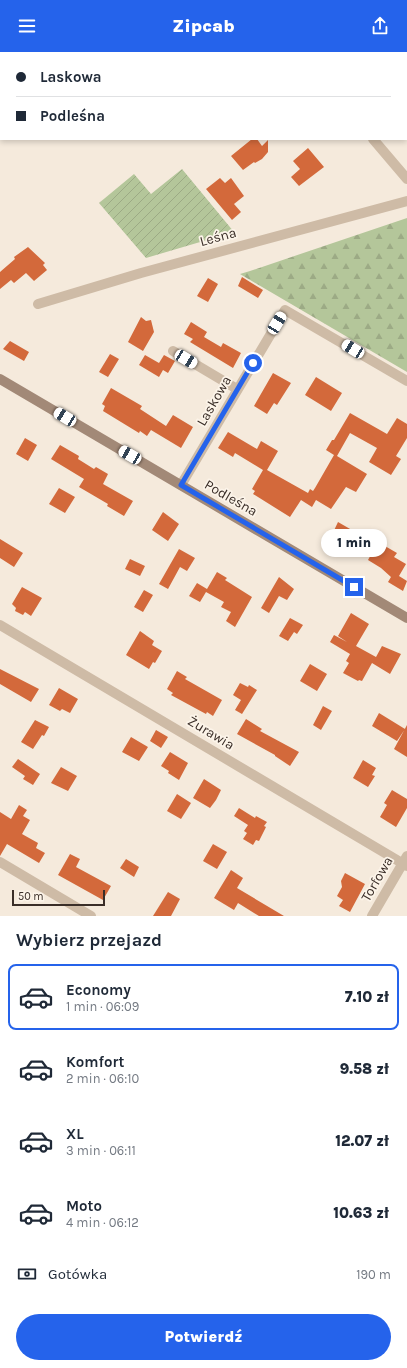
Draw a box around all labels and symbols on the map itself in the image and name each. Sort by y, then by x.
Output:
street label: Leśna [198,224,238,250]
car [266,310,288,336]
car [340,338,366,360]
car [173,348,199,370]
route start [244,354,262,372]
street label: Laskowa [193,373,235,429]
car [52,406,78,428]
car [117,444,143,466]
street label: Podleśna [201,476,261,520]
callout: 1 min [321,529,387,557]
route end [345,578,363,596]
street label: Żurawia [185,712,237,754]
street label: Torfowa [357,854,397,904]
scale bar [12,888,105,907]

